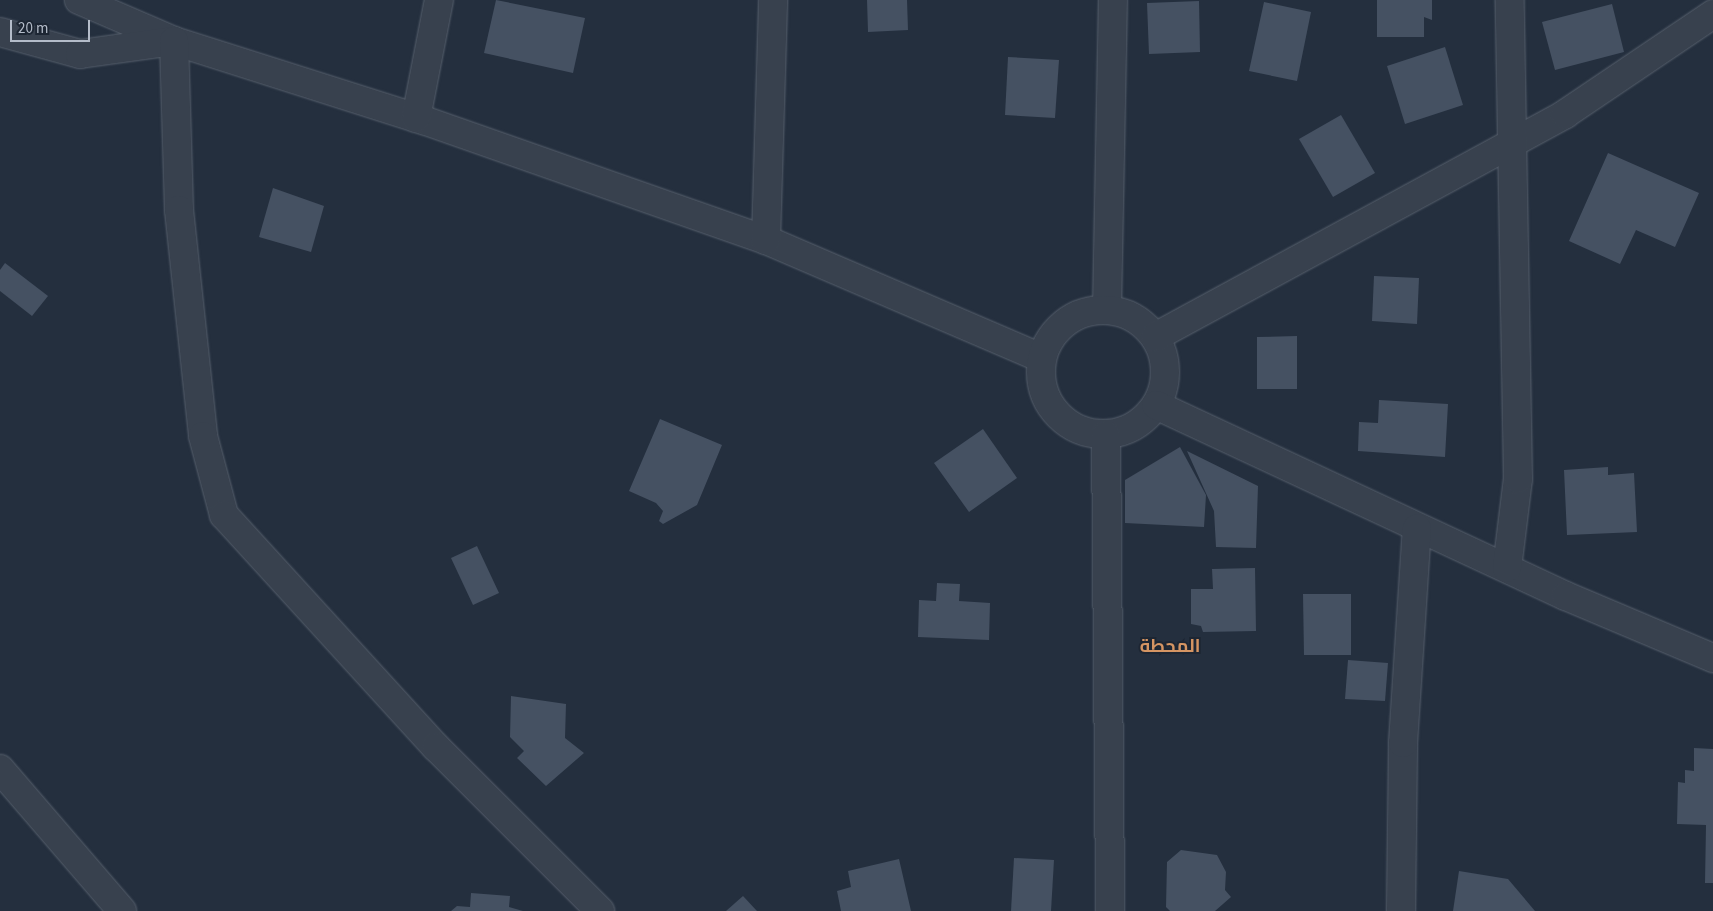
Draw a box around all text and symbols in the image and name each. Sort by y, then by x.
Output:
scale bar [12,10,92,42]
text: 20 m [18,18,48,39]
district label: المحطة [1140,636,1200,658]

